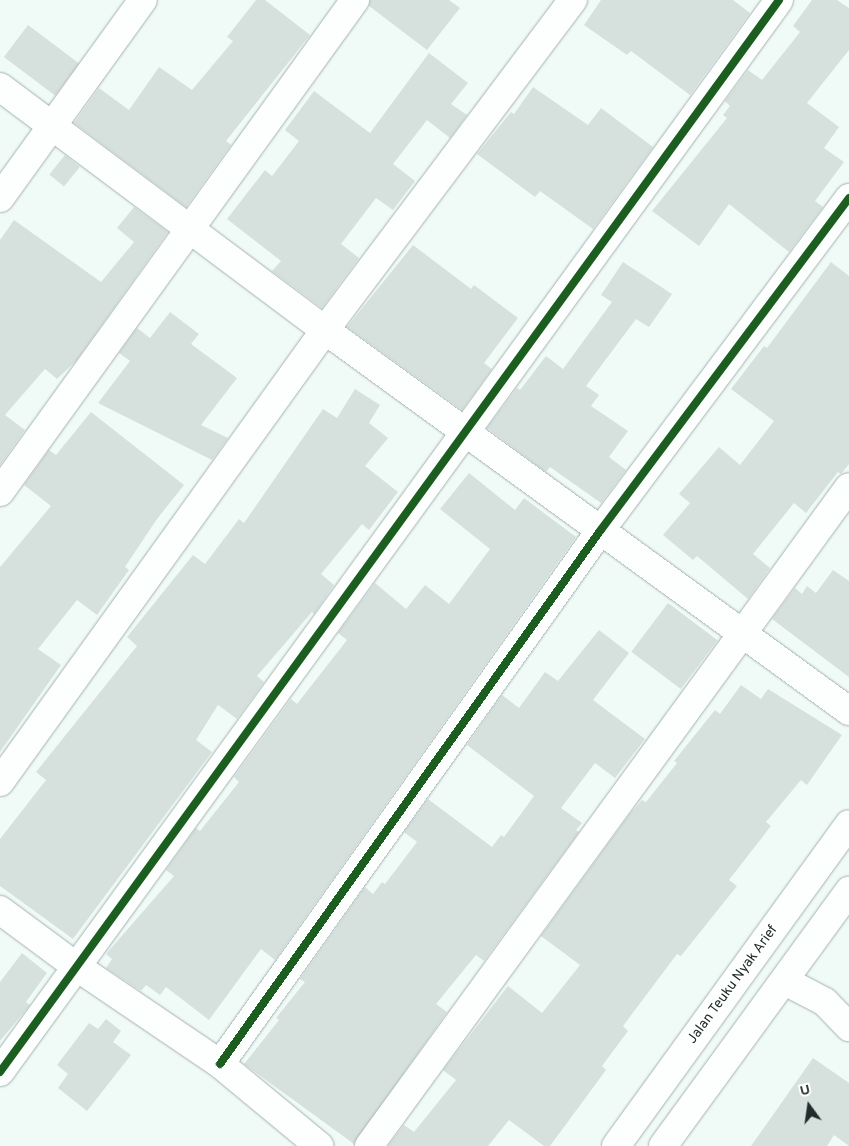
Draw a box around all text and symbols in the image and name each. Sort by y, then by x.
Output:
street label: Jalan Teuku Nyak Arief [684,922,782,1048]
north arrow [784,1081,834,1131]
text: U [798,1082,812,1100]

